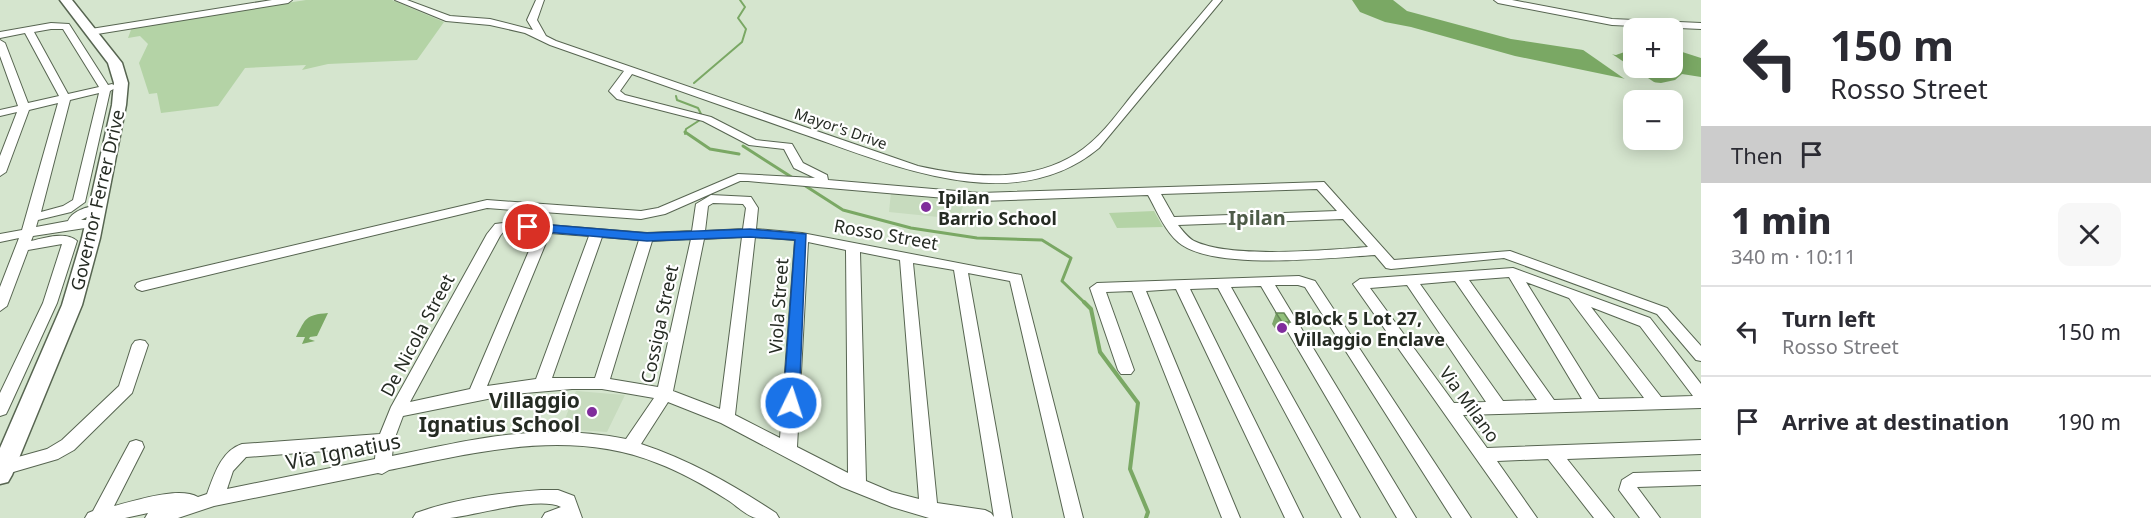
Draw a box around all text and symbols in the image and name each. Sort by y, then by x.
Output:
text: 150 m [1830,16,1954,73]
map controls [1623,18,1683,150]
button: + [1623,18,1683,78]
icon: left [1731,24,1809,102]
text: Rosso Street [1830,70,1988,107]
button: − [1623,90,1683,150]
street label: Mayor's Drive [792,103,890,153]
street label: Governor Ferrer Drive [64,107,130,293]
icon: arrive [1795,138,1828,171]
text: Then [1731,140,1783,170]
place label: Ipilan Barrio School [938,185,1057,230]
text: 1 min [1731,196,1832,245]
marker: Ipilan Barrio School [919,200,933,214]
pin [502,201,553,252]
button: close [2058,203,2121,266]
district label: Ipilan [1228,204,1286,231]
icon: arrive [511,210,544,243]
street label: Rosso Street [832,213,940,255]
text: 340 m · 10:11 [1731,243,1856,270]
street label: Viola Street [763,257,793,355]
street label: Cossiga Street [635,262,683,385]
street label: De Nicola Street [375,269,460,400]
text: Turn left [1782,303,1876,333]
place label: Block 5 Lot 27, Villaggio Enclave [1294,306,1445,351]
icon: left [1731,315,1764,348]
text: 150 m [2057,316,2121,346]
marker: Block 5 Lot 27, Villaggio Enclave [1275,321,1289,335]
text: Rosso Street [1782,333,1899,360]
street label: Via Milano [1434,361,1506,447]
position arrow [759,371,823,435]
place label: Villaggio Ignatius School [419,386,580,438]
marker: Villaggio Ignatius School [585,405,599,419]
icon: arrive [1731,405,1764,438]
text: Arrive at destination [1782,406,2009,436]
text: 190 m [2057,406,2121,436]
street label: Via Ignatius [283,426,403,476]

